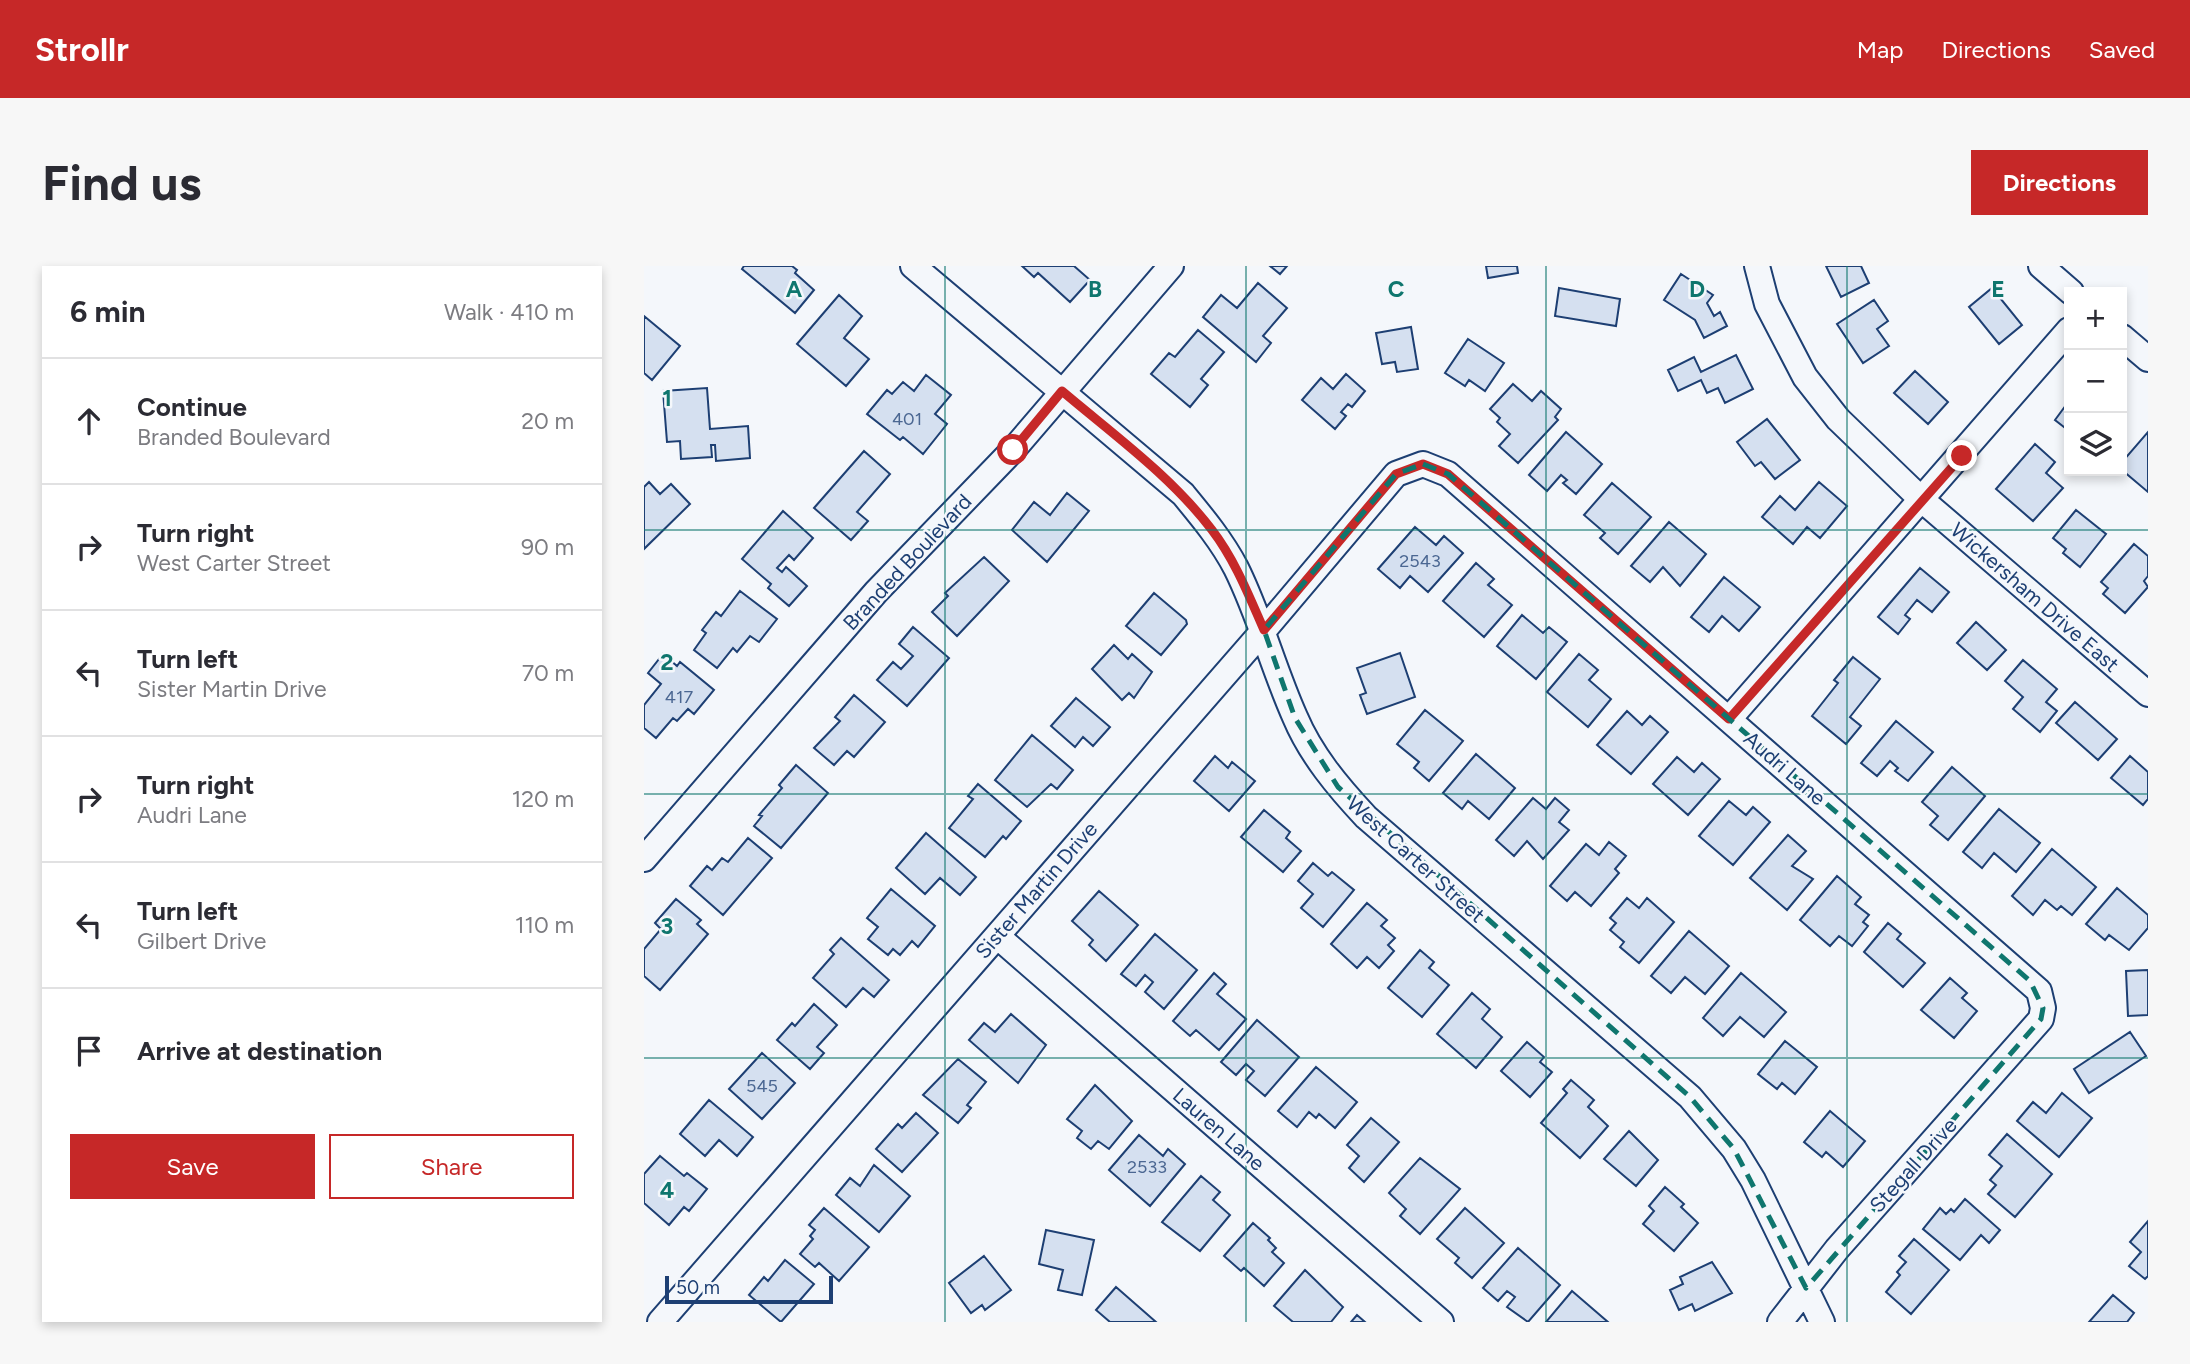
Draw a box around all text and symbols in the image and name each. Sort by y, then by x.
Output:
text: Strollr [35,30,129,69]
text: Map [1857,35,1903,64]
text: Directions [1941,35,2051,64]
text: Saved [2089,35,2155,64]
button: Directions [1971,150,2148,215]
text: Find us [42,153,201,212]
text: A [786,275,803,303]
text: B [1088,275,1102,303]
text: C [1388,275,1405,303]
text: D [1689,275,1705,303]
text: E [1991,275,2005,303]
map controls [2064,287,2127,476]
button: + [2064,287,2127,350]
text: 6 min [70,293,146,330]
text: Walk · 410 m [444,298,574,326]
button: − [2064,350,2127,413]
text: 1 [662,384,672,412]
text: Continue [137,391,247,423]
icon: ahead [70,402,108,440]
text: 20 m [521,407,574,435]
house number: 401 [892,408,922,430]
button: layers [2064,413,2127,476]
text: Branded Boulevard [137,423,331,451]
route start [997,434,1028,465]
route end [1946,440,1977,471]
street label: Branded Boulevard [838,489,976,635]
text: Turn right [137,517,254,549]
street label: Wickersham Drive East [1946,517,2124,677]
icon: right [70,528,108,566]
text: 90 m [521,533,574,561]
text: West Carter Street [137,549,331,577]
house number: 2543 [1399,550,1441,572]
text: Turn left [137,643,238,675]
text: 2 [660,648,674,676]
icon: left [70,654,108,692]
text: 70 m [522,659,574,687]
text: Sister Martin Drive [137,675,327,703]
house number: 417 [665,686,693,708]
street label: Audri Lane [1739,726,1831,810]
text: Turn right [137,769,254,801]
icon: right [70,780,108,818]
text: 120 m [512,785,574,813]
street label: West Carter Street [1342,790,1490,928]
text: Audri Lane [137,801,247,829]
street label: Sister Martin Drive [970,816,1102,964]
text: Turn left [137,895,238,927]
icon: left [70,906,108,944]
text: 110 m [515,911,574,939]
text: 3 [661,912,673,940]
text: Gilbert Drive [137,927,266,955]
icon: arrive [70,1032,108,1070]
text: Arrive at destination [137,1035,382,1067]
house number: 545 [746,1075,778,1097]
street label: Lauren Lane [1168,1082,1270,1176]
street label: Stegall Drive [1864,1113,1962,1217]
button: Save [70,1134,315,1199]
button: Share [329,1134,574,1199]
house number: 2533 [1127,1156,1167,1178]
text: 4 [660,1176,674,1204]
scale bar [665,1273,833,1305]
text: 50 m [676,1276,720,1299]

